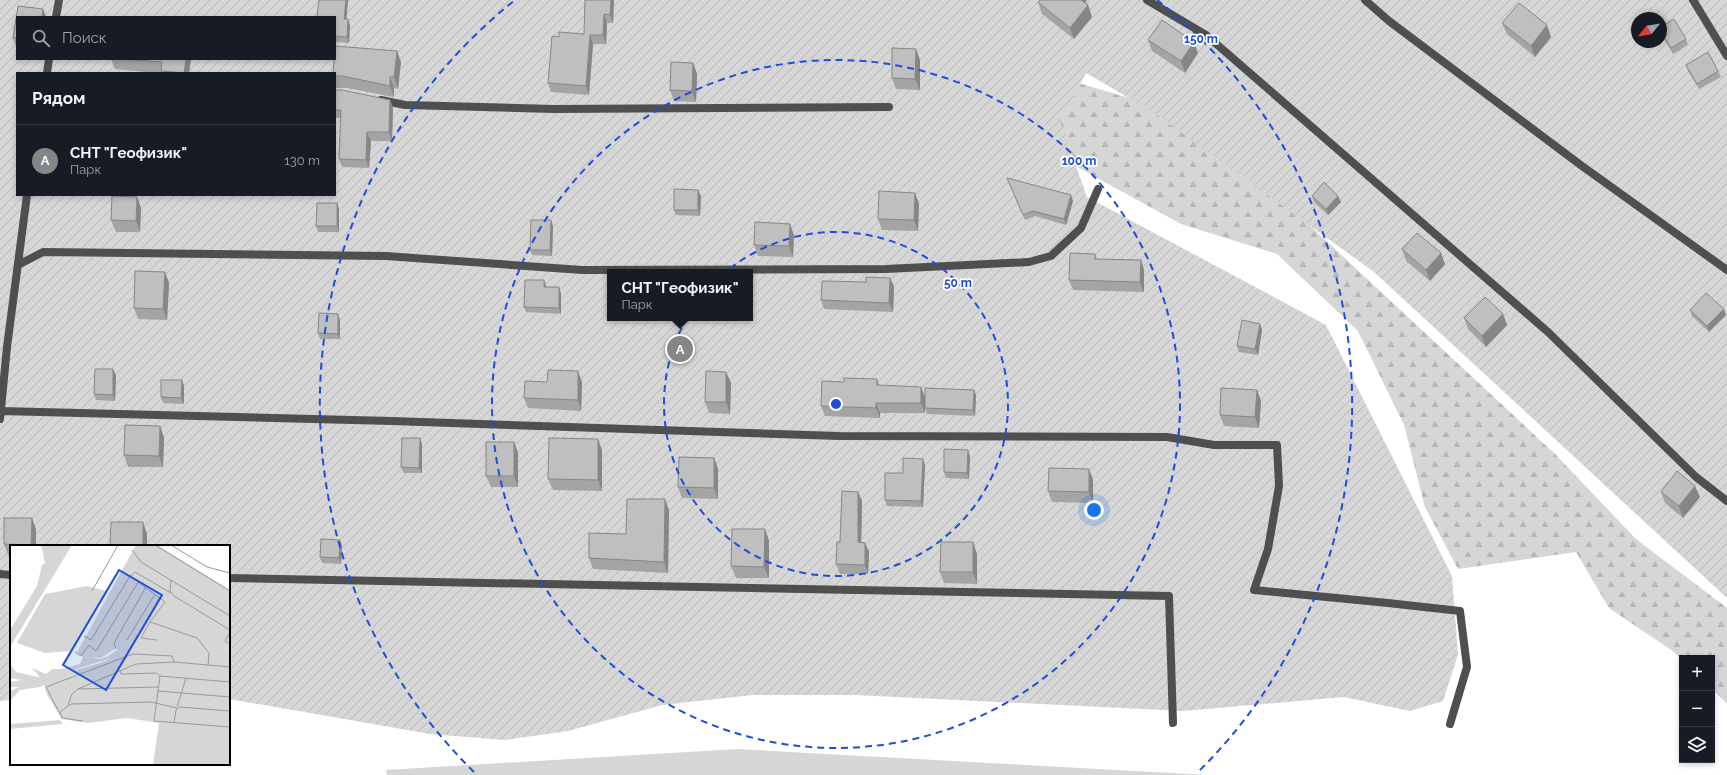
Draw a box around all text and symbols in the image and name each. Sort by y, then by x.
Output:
north arrow [1631,12,1667,48]
search box [16,16,336,60]
icon: search [30,27,52,49]
text: Поиск [62,29,107,47]
text: 150 m [1184,32,1218,46]
text: Рядом [32,88,85,108]
text: СНТ "Геофизик" [70,144,187,162]
text: A [41,153,49,168]
text: 130 m [284,153,320,168]
text: 100 m [1062,154,1096,168]
text: Парк [70,162,101,177]
popup [607,269,753,321]
text: 50 m [944,276,972,290]
text: СНТ "Геофизик" [621,279,739,297]
text: Парк [621,297,653,312]
pin: A [667,334,693,364]
centre of rings [829,397,843,411]
your location [1084,500,1104,520]
inset map [10,545,230,765]
map controls [1679,655,1715,763]
button: + [1679,655,1715,691]
button: − [1679,691,1715,727]
button: layers [1679,727,1715,763]

